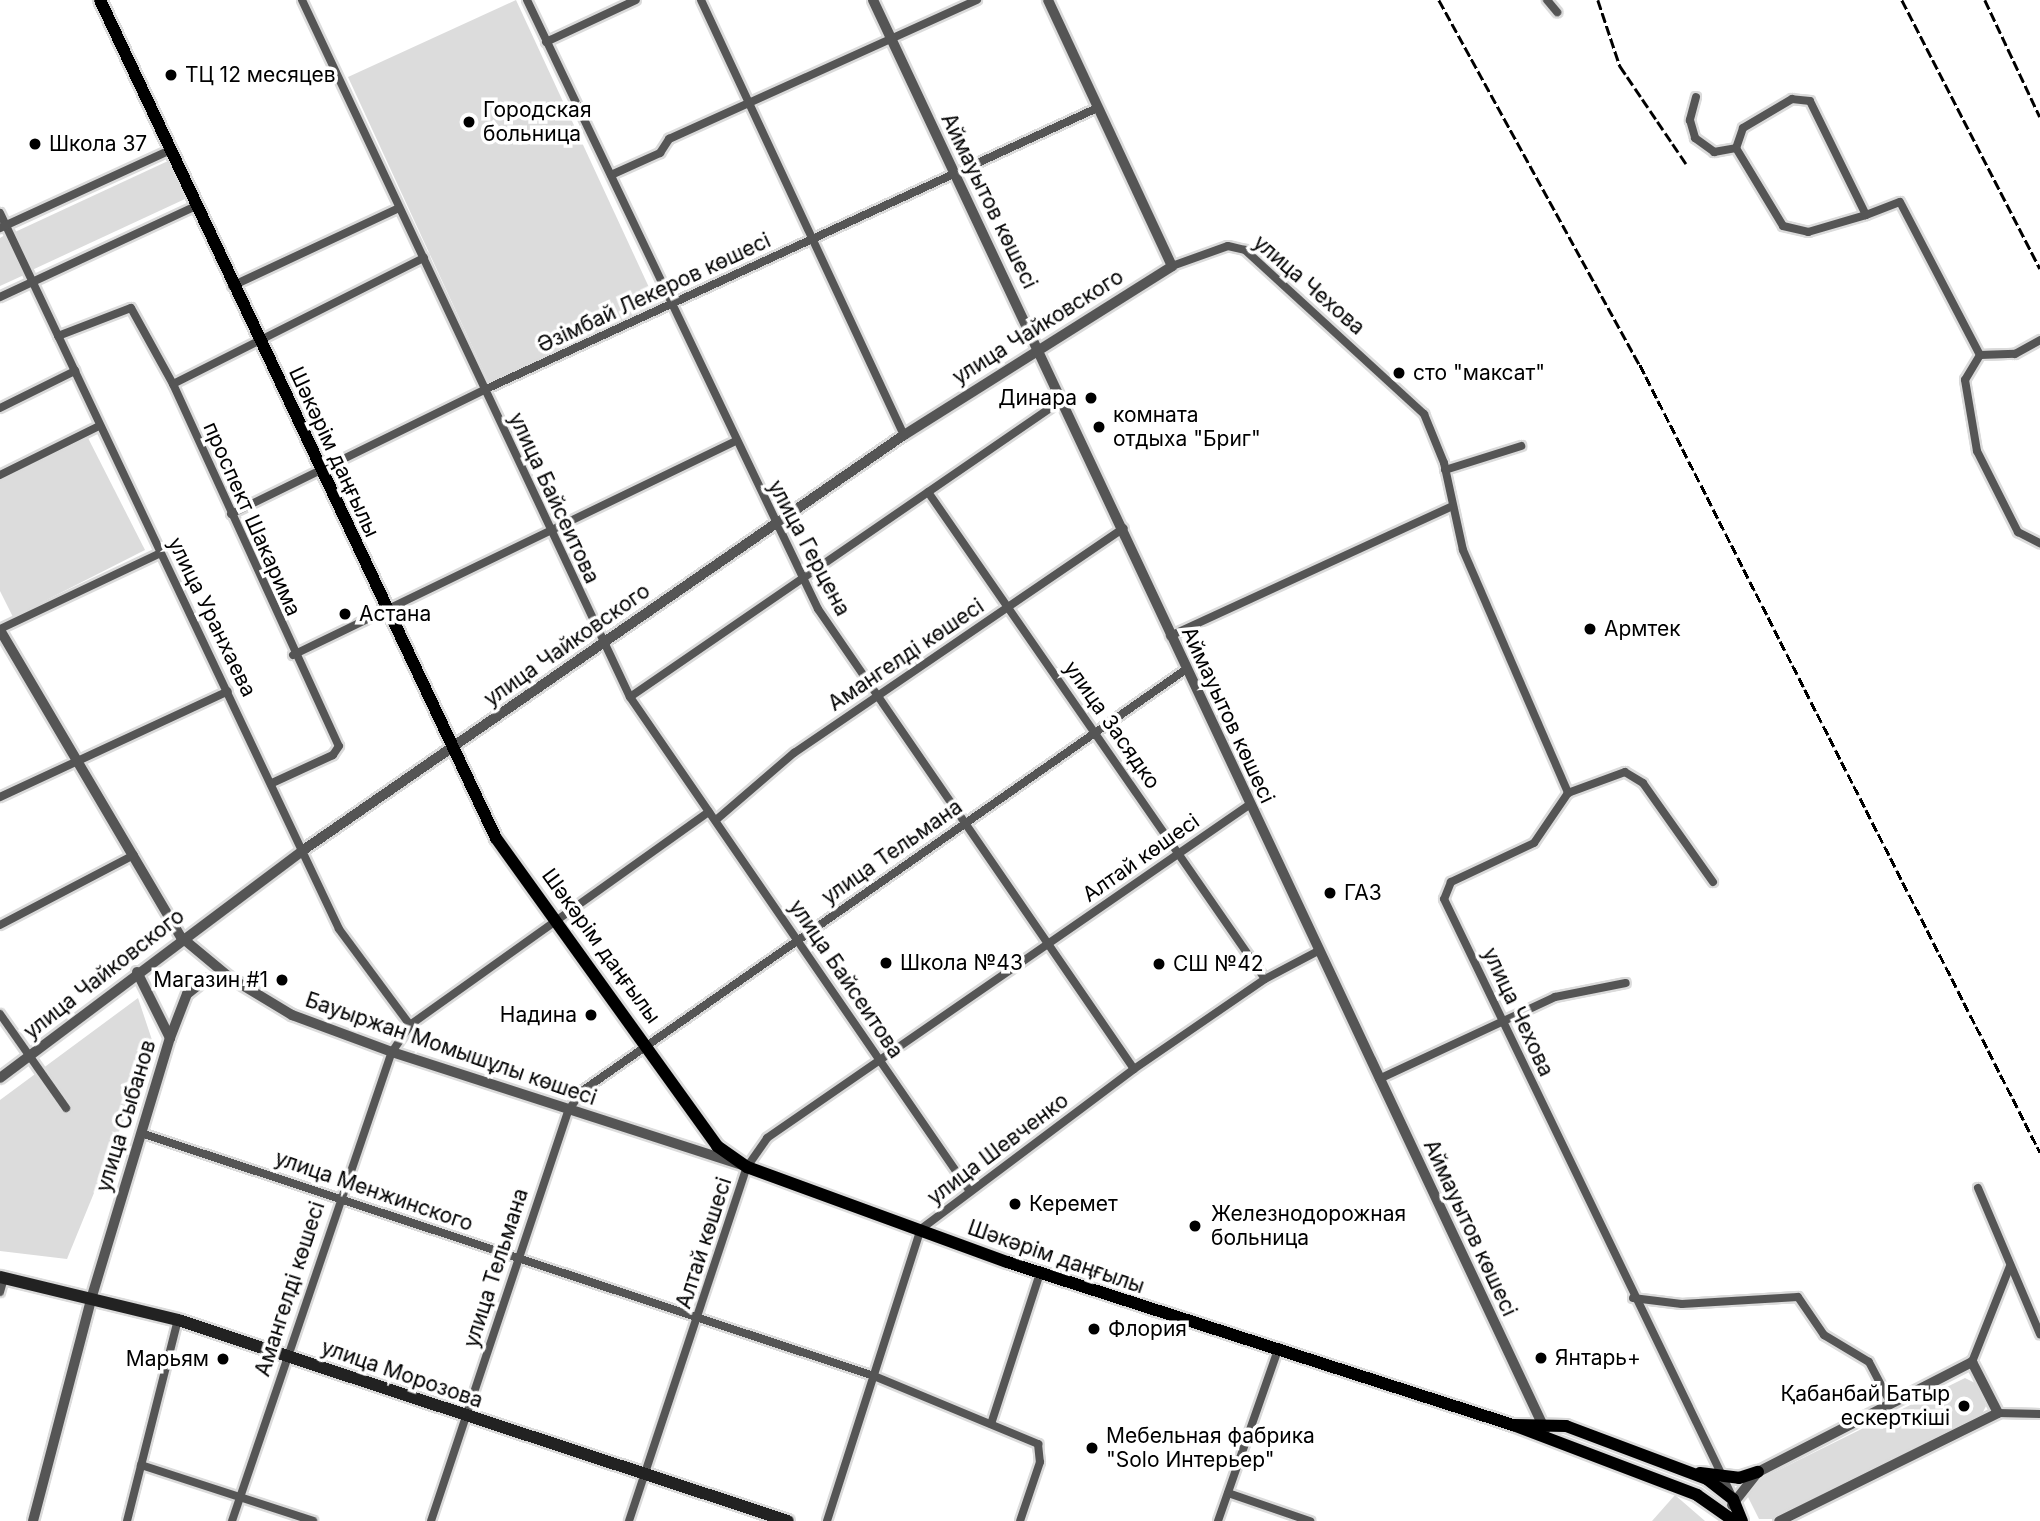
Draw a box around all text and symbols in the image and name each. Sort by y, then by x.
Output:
place label: ТЦ 12 месяцев [185,62,336,88]
marker: ТЦ 12 месяцев [163,67,179,83]
place label: Городская больница [483,97,592,147]
street label: Аймауытов көшесі [936,109,1042,293]
marker: Городская больница [461,114,477,130]
place label: Школа 37 [49,131,147,157]
marker: Школа 37 [27,136,43,152]
street label: Әзімбай Лекеров көшесі [533,228,775,358]
street label: улица Чехова [1248,230,1370,340]
street label: улица Чайковского [948,264,1128,390]
place label: сто "максат" [1413,360,1545,386]
street label: Шәкәрім даңғылы [283,363,385,541]
marker: сто "максат" [1391,365,1407,381]
place label: Динара [998,385,1077,411]
marker: Динара [1083,390,1099,406]
place label: комната отдыха "Бриг" [1113,402,1261,452]
street label: улица Байсеитова [503,409,605,587]
street label: проспект Шакарима [198,418,306,620]
marker: комната отдыха "Бриг" [1091,419,1107,435]
street label: улица Герцена [763,476,855,620]
street label: улица Уранхаева [162,533,262,701]
street label: улица Чайковского [479,578,655,712]
street label: Амангелді көшесі [823,594,989,716]
place label: Астана [359,601,431,627]
marker: Астана [337,606,353,622]
place label: Армтек [1604,616,1681,642]
marker: Армтек [1582,621,1598,637]
street label: Аймауытов көшесі [1176,623,1280,807]
street label: улица Засядко [1058,656,1166,794]
street label: улица Тельмана [817,794,967,910]
street label: Алтай көшесі [1078,809,1204,907]
street label: Шәкәрім даңғылы [536,864,666,1028]
place label: ГАЗ [1344,880,1382,906]
marker: ГАЗ [1322,885,1338,901]
street label: улица Байсеитова [784,895,908,1063]
street label: улица Чайковского [19,904,189,1044]
street label: улица Чехова [1477,944,1559,1080]
place label: Школа №43 [900,950,1023,976]
place label: СШ №42 [1173,951,1264,977]
marker: Школа №43 [878,955,894,971]
marker: СШ №42 [1151,956,1167,972]
place label: Магазин #1 [153,967,268,993]
marker: Магазин #1 [274,972,290,988]
street label: Бауыржан Момышұлы көшесі [302,987,600,1111]
place label: Надина [500,1002,577,1028]
marker: Надина [583,1007,599,1023]
street label: улица Сыбанов [91,1037,161,1195]
street label: улица Шевченко [922,1088,1074,1210]
street label: Аймауытов көшесі [1418,1136,1522,1320]
street label: улица Менжинского [272,1145,476,1237]
street label: Алтай көшесі [671,1174,737,1312]
street label: улица Тельмана [458,1185,534,1351]
place label: Керемет [1029,1191,1118,1217]
marker: Керемет [1007,1196,1023,1212]
street label: Амангелді көшесі [250,1198,330,1380]
place label: Железнодорожная больница [1211,1201,1406,1251]
street label: Шәкәрім даңғылы [964,1215,1148,1299]
marker: Железнодорожная больница [1185,1216,1205,1236]
place label: Флория [1108,1316,1187,1342]
marker: Флория [1086,1321,1102,1337]
street label: улица Морозова [318,1335,486,1413]
place label: Янтарь+ [1555,1345,1641,1371]
place label: Марьям [126,1346,209,1372]
marker: Янтарь+ [1533,1350,1549,1366]
marker: Марьям [215,1351,231,1367]
place label: Қабанбай Батыр ескерткіші [1780,1381,1950,1431]
marker: Қабанбай Батыр ескерткіші [1956,1398,1972,1414]
place label: Мебельная фабрика "Solo Интерьер" [1106,1423,1315,1473]
marker: Мебельная фабрика "Solo Интерьер" [1084,1440,1100,1456]

